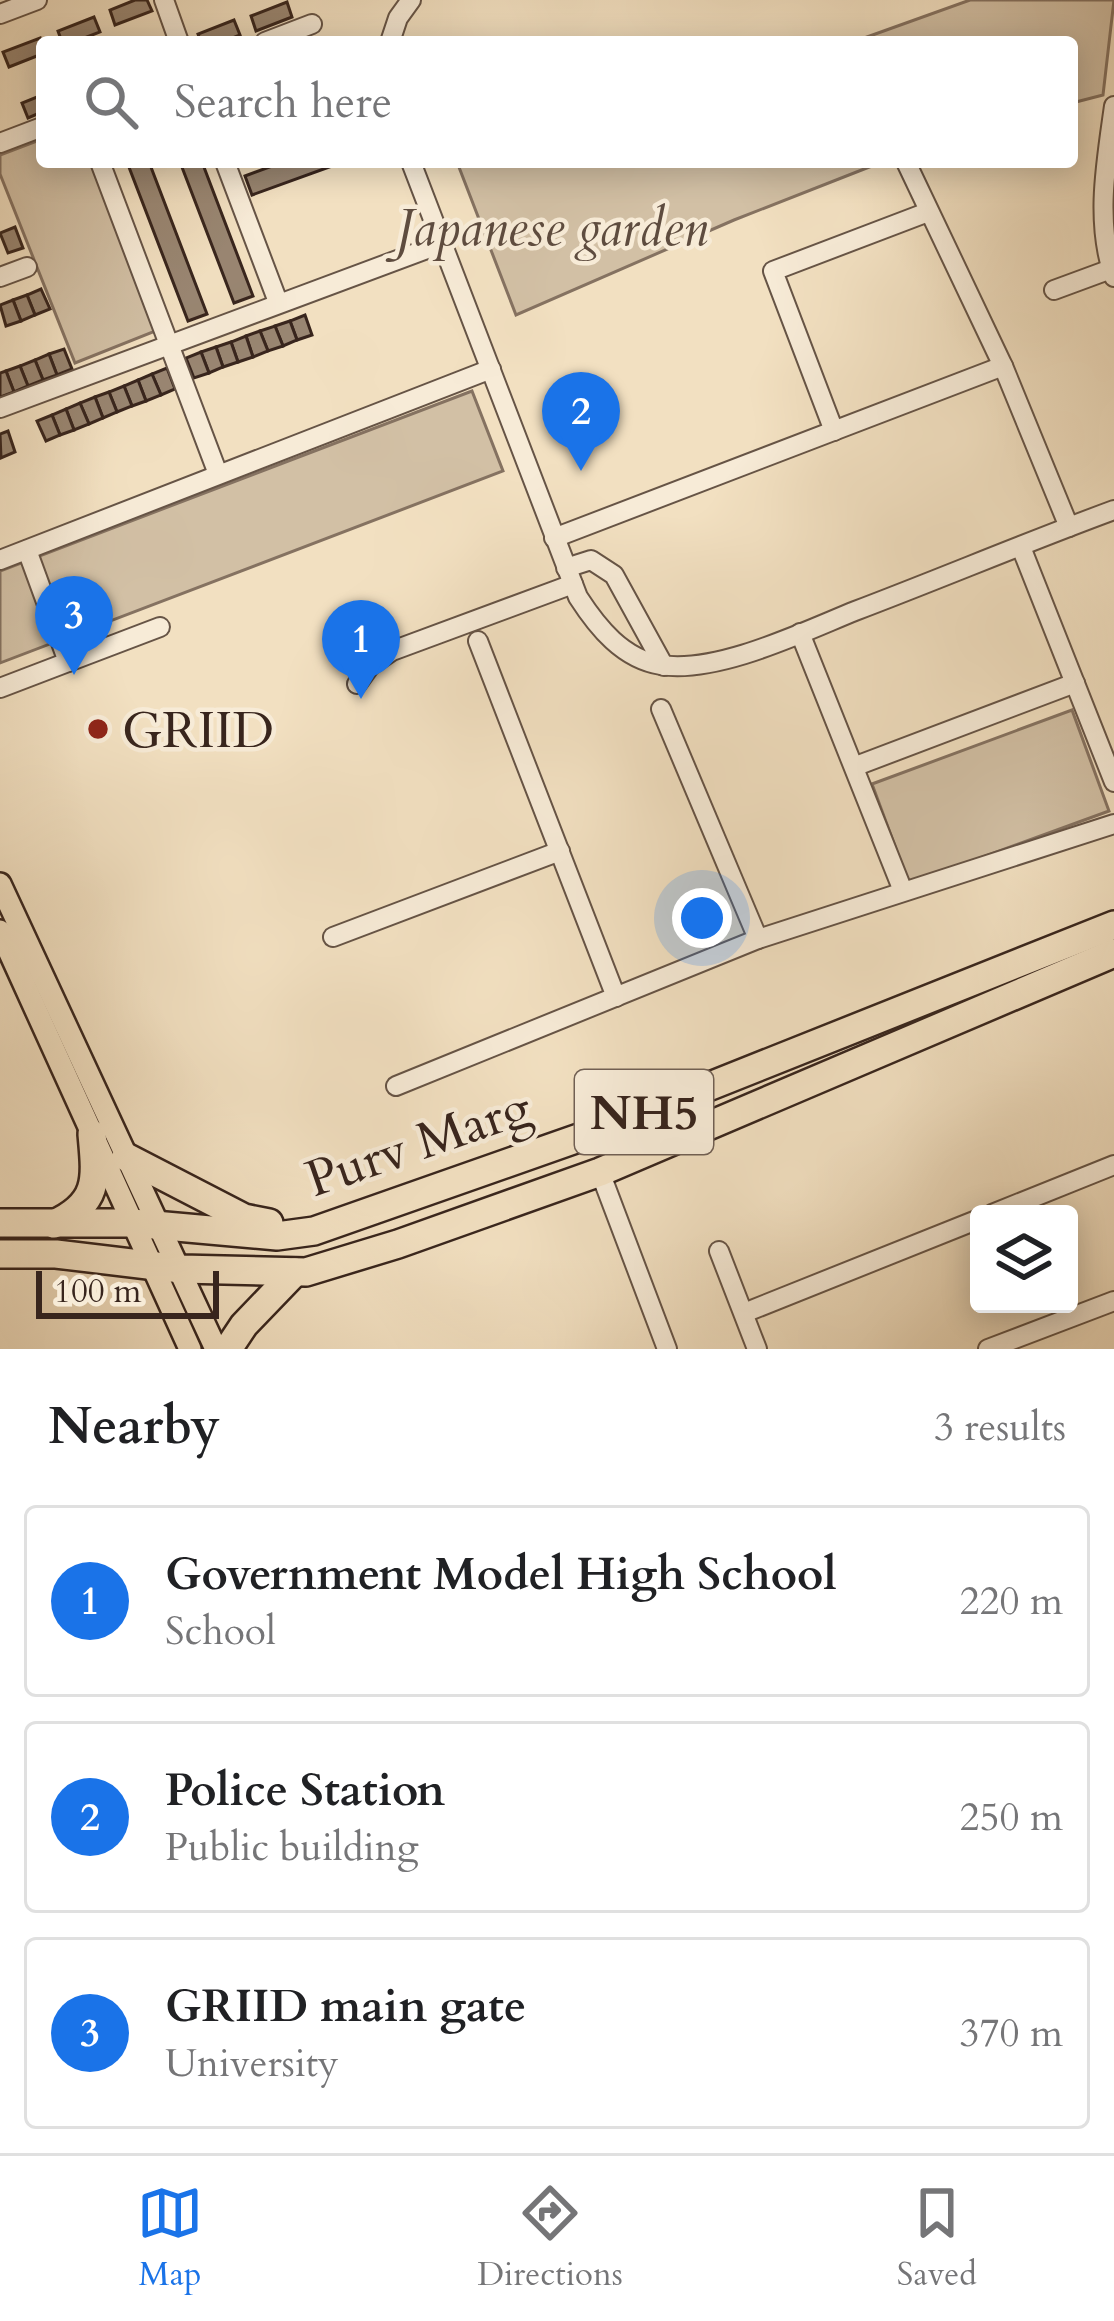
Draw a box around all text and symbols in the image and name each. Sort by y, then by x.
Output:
search box [36,36,1078,168]
icon: search [78,69,144,135]
text: Search here [174,72,392,133]
park label: Japanese garden [385,194,708,264]
pin: 2 [542,372,620,471]
pin: 3 [35,576,113,675]
pin: 1 [322,600,400,699]
place label: GRIID [122,696,274,766]
marker: GRIID [85,716,111,742]
your location [672,888,732,948]
road number: NH5 [575,1070,713,1154]
street label: Purv Marg [297,1073,541,1215]
map controls [970,1205,1078,1313]
button: layers [970,1205,1078,1313]
scale bar [36,1265,219,1318]
text: 100 m [54,1269,141,1314]
text: Nearby [48,1392,220,1462]
text: 3 results [934,1401,1066,1454]
text: Government Model High School [165,1544,837,1605]
text: 1 [80,1575,100,1628]
text: 220 m [960,1575,1063,1628]
text: School [165,1605,276,1658]
text: Police Station [165,1760,445,1821]
text: 2 [80,1791,100,1844]
text: 250 m [960,1791,1063,1844]
text: Public building [165,1821,419,1874]
text: GRIID main gate [165,1976,526,2037]
text: 3 [80,2007,100,2060]
text: 370 m [960,2007,1063,2060]
text: University [165,2037,339,2090]
tab: Map [137,2180,203,2297]
tab: Directions [477,2180,623,2297]
tab: Saved [897,2180,977,2297]

